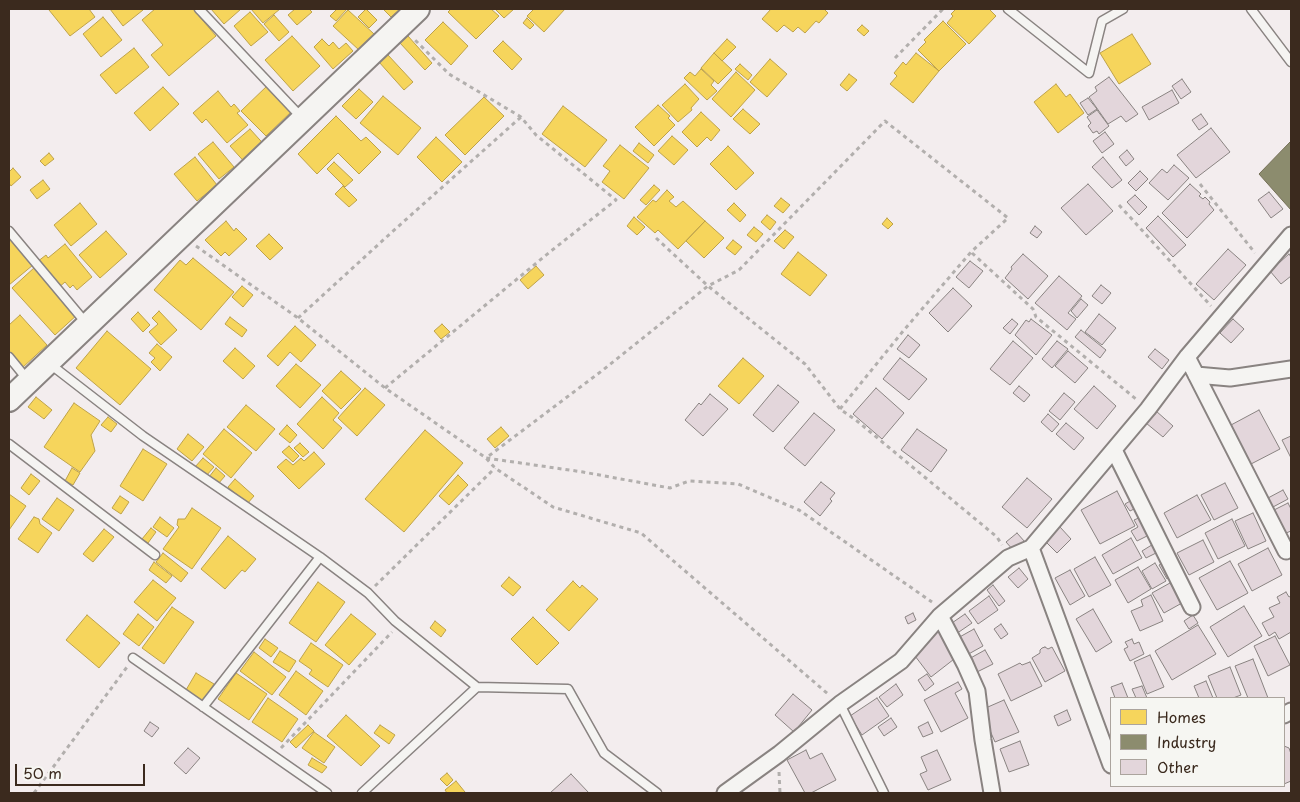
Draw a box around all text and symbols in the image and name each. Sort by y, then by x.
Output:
legend [1110,697,1285,787]
text: Homes [1157,705,1206,728]
text: Industry [1157,730,1216,753]
scale bar [18,754,148,786]
text: Other [1157,755,1198,778]
text: 50 m [23,761,62,784]

